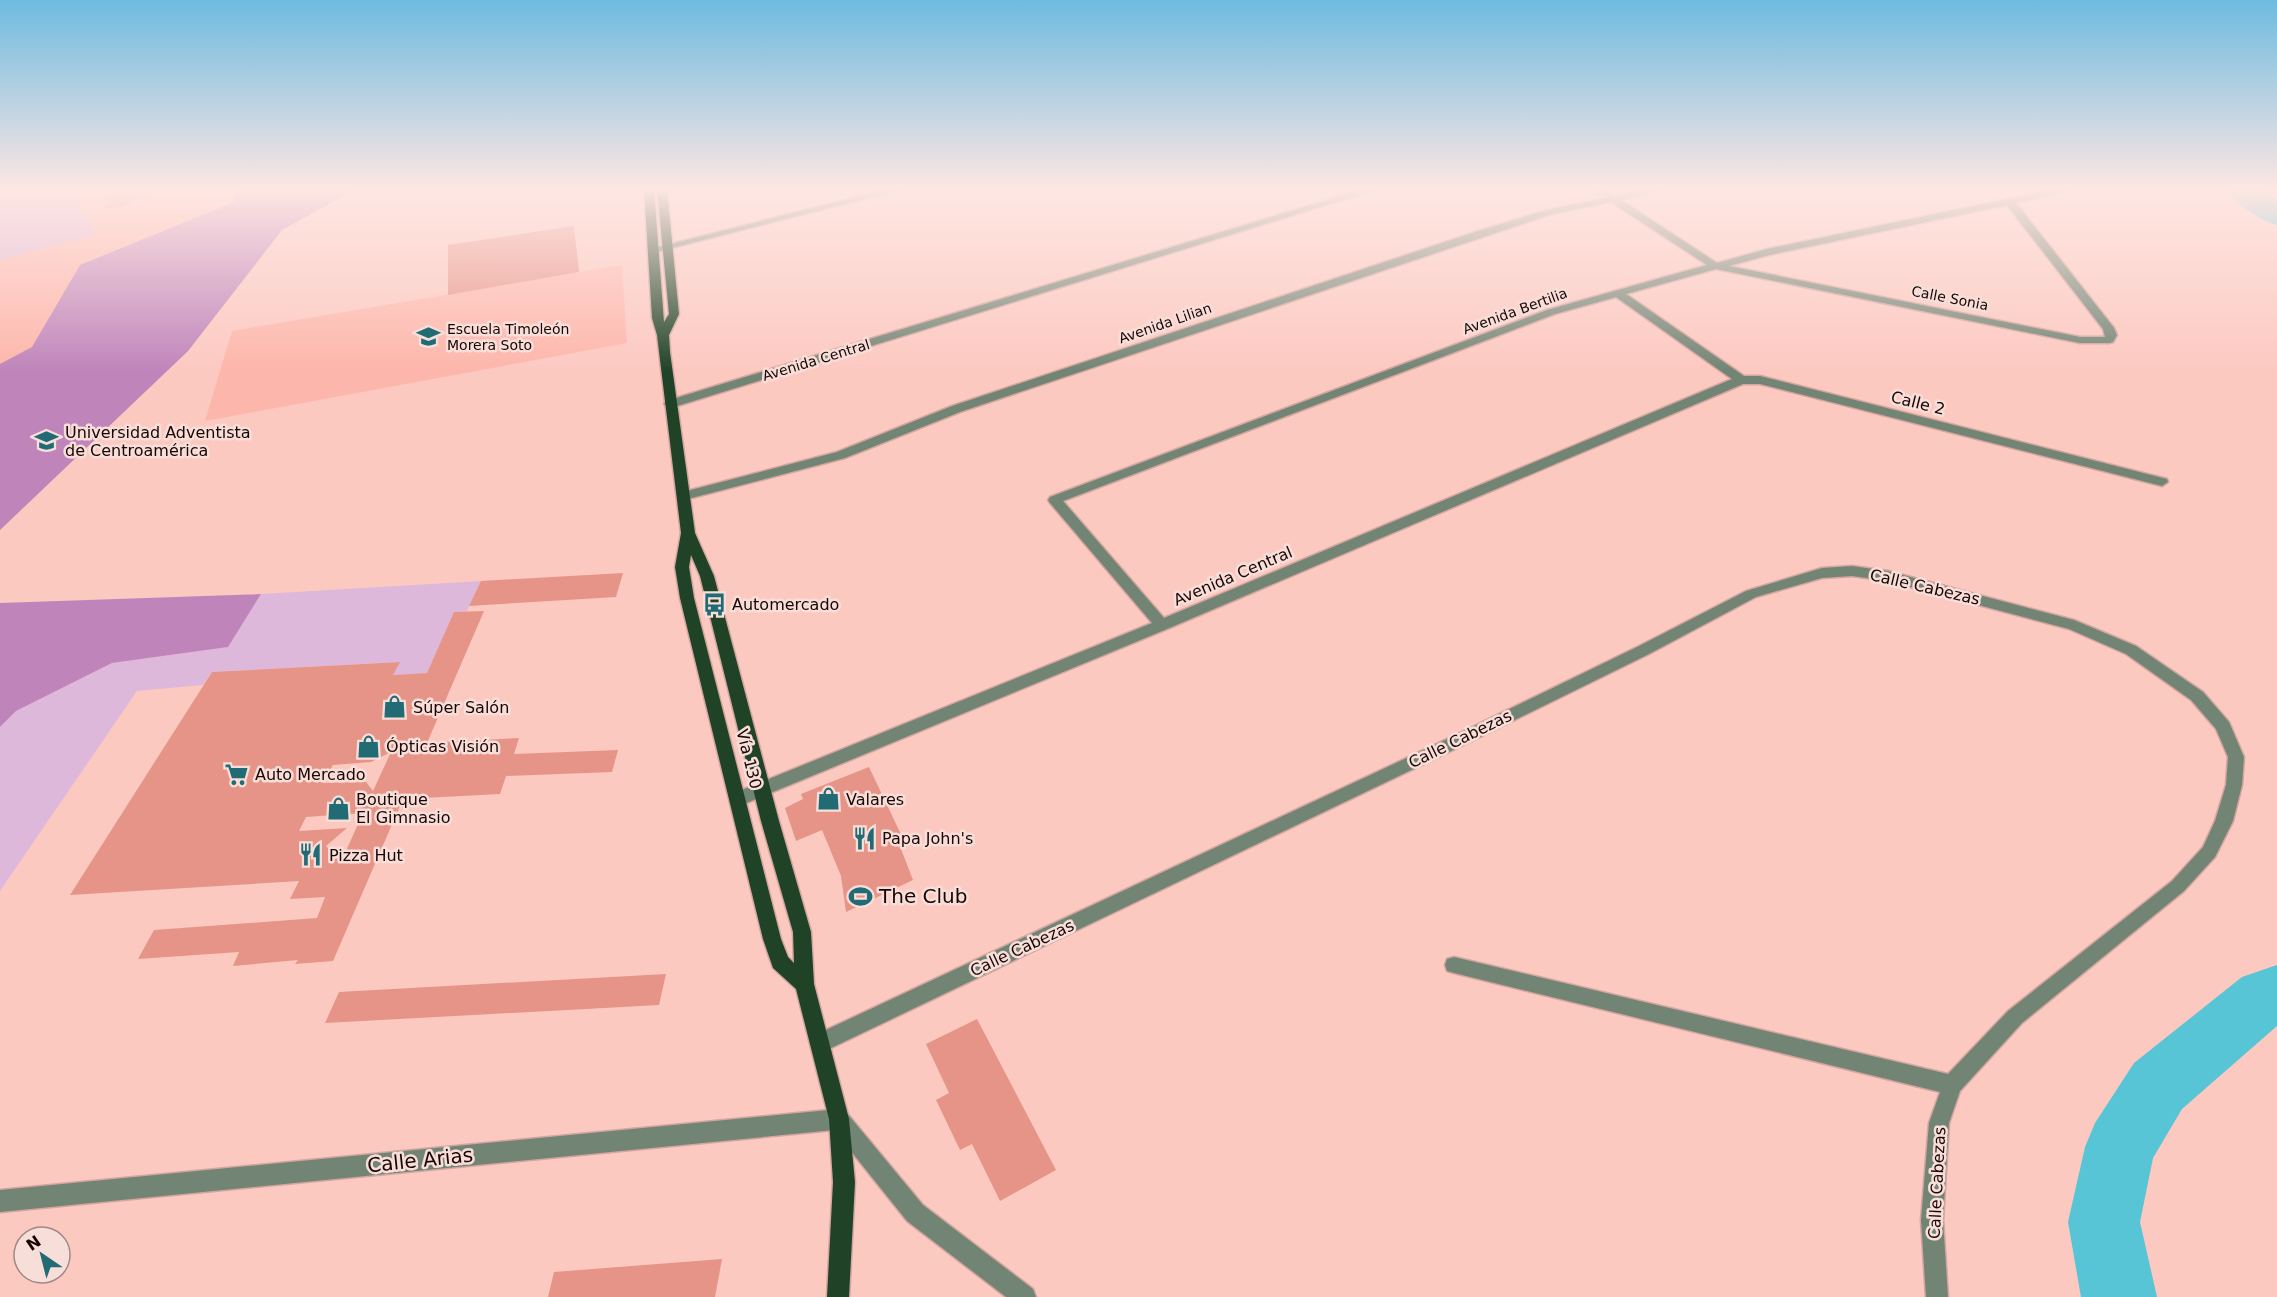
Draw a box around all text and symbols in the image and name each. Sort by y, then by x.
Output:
street label: Calle Sonia [1910,283,1990,313]
street label: Avenida Bertilia [1461,285,1569,337]
street label: Avenida Lilian [1116,300,1214,346]
place label: Escuela Timoleón Morera Soto [447,321,569,353]
school or university icon: Escuela Timoleón Morera Soto [416,324,442,350]
street label: Avenida Central [760,336,872,384]
street label: Calle 2 [1889,387,1947,419]
place label: Universidad Adventista de Centroamérica [65,423,251,460]
school or university icon: Universidad Adventista de Centroamérica [34,428,60,454]
street label: Avenida Central [1171,542,1295,610]
street label: Calle Cabezas [1868,565,1982,609]
bus stop icon: Automercado [701,591,727,617]
place label: Automercado [732,595,839,614]
shop icon: Súper Salón [382,694,408,720]
place label: Súper Salón [413,698,509,717]
street label: Calle Cabezas [1405,706,1515,772]
street label: Vía 130 [732,727,766,791]
shop icon: Ópticas Visión [355,733,381,759]
place label: Ópticas Visión [386,737,499,756]
supermarket icon: Auto Mercado [224,761,250,787]
place label: Auto Mercado [255,765,366,784]
shop icon: Valares [815,786,841,812]
place label: Boutique El Gimnasio [356,790,451,827]
place label: Valares [846,790,904,809]
shop icon: Boutique El Gimnasio [325,795,351,821]
restaurant icon: Papa John's [851,825,877,851]
place label: Papa John's [882,829,973,848]
restaurant icon: Pizza Hut [298,842,324,868]
place label: Pizza Hut [329,846,403,865]
sports icon: The Club [848,883,874,909]
place label: The Club [878,884,967,908]
street label: Calle Cabezas [967,916,1077,980]
street label: Calle Cabezas [1925,1126,1949,1240]
street label: Calle Arias [366,1143,474,1177]
north arrow [12,1225,72,1285]
text: N [23,1232,45,1255]

